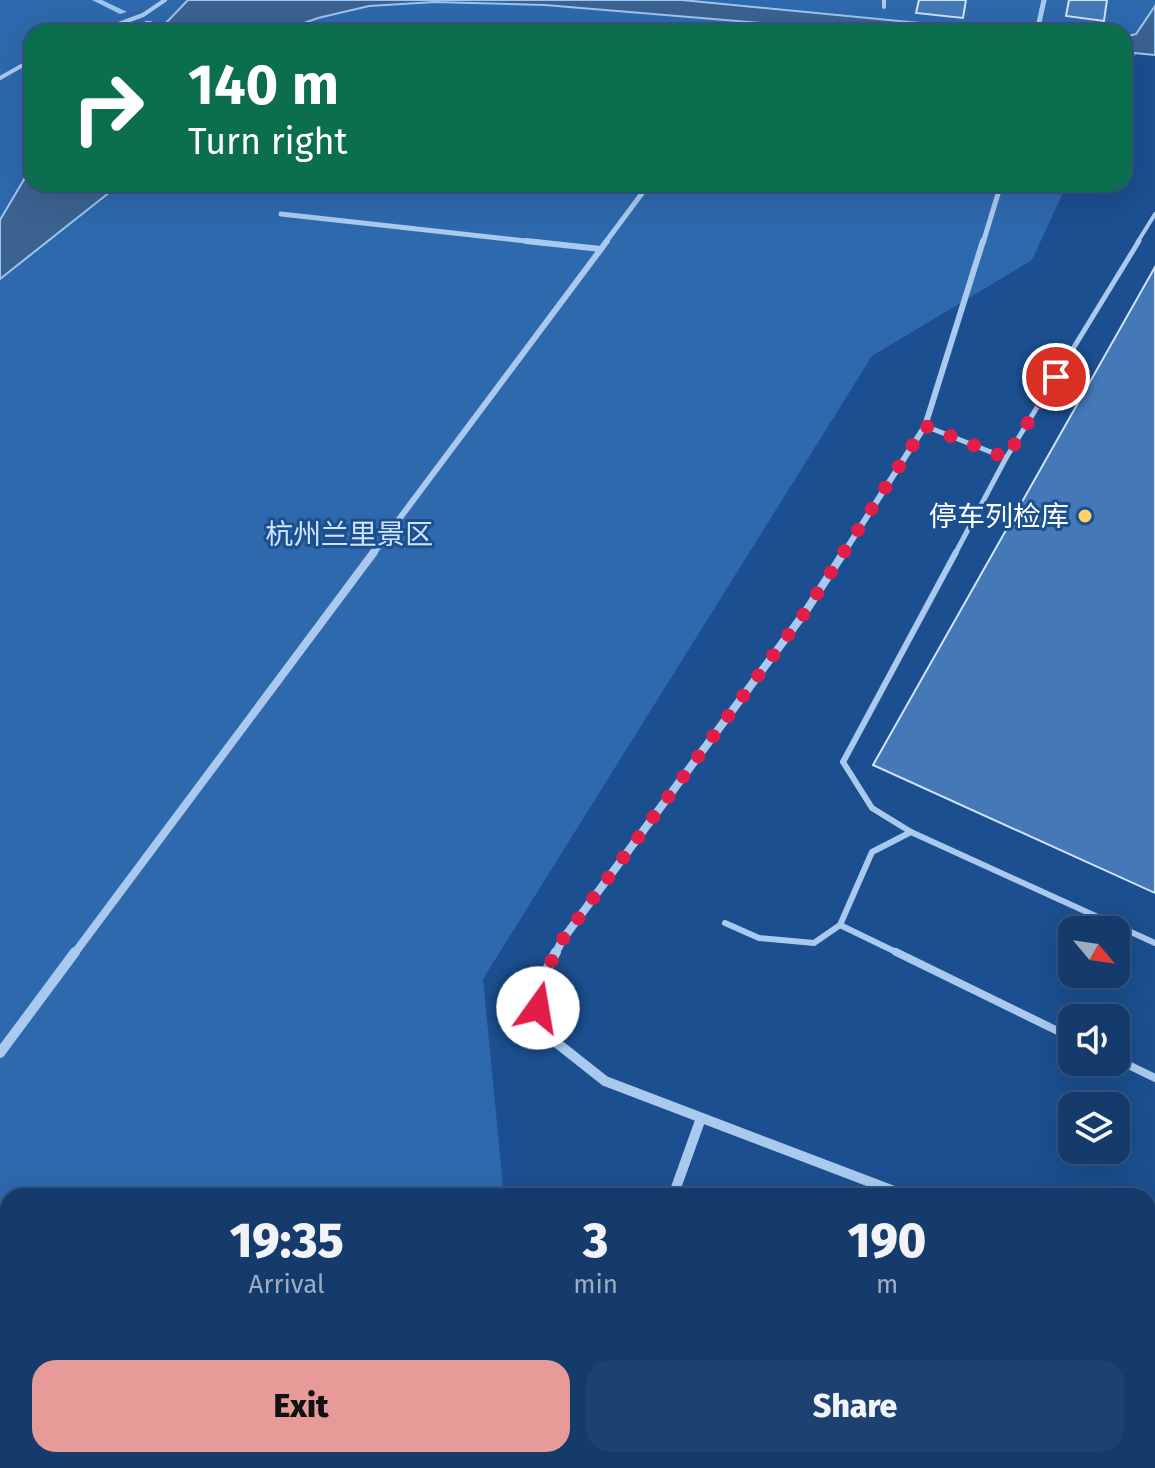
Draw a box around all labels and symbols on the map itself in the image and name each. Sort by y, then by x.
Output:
pin [1022,343,1090,411]
place label: 停车列检库 [929,500,1069,533]
marker: 停车列检库 [1076,507,1094,525]
park label: 杭州兰里景区 [265,518,433,551]
north arrow [1058,916,1130,988]
position arrow [496,966,580,1050]

